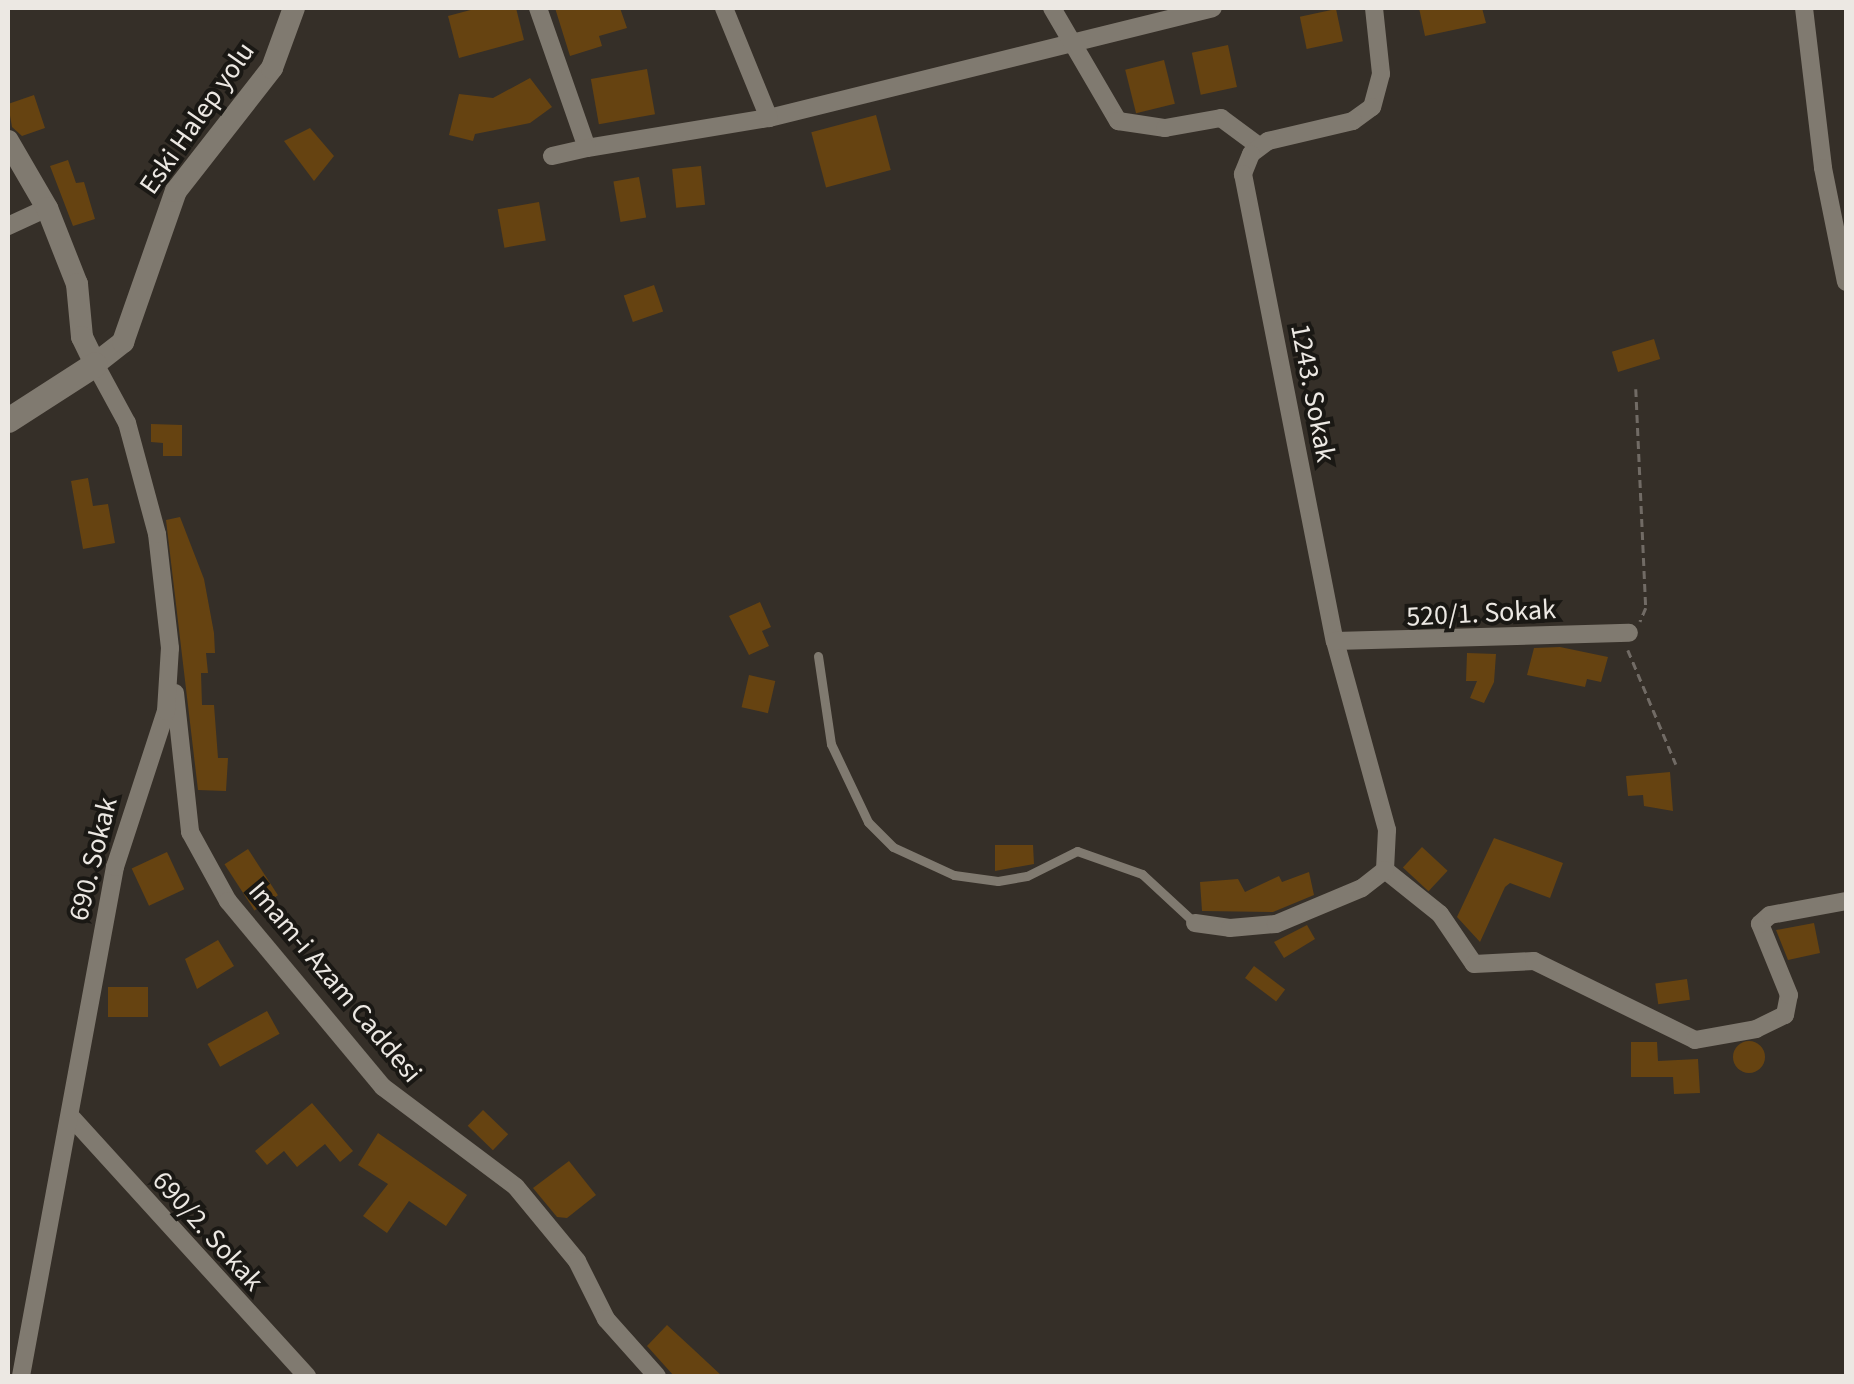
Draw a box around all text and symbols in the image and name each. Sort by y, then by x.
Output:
street label: Eski Halep yolu [132,36,262,200]
street label: 1243. Sokak [1283,321,1343,465]
street label: 520/1. Sokak [1405,592,1557,634]
street label: 690. Sokak [61,794,125,924]
street label: Imam-i Azam Caddesi [241,875,429,1089]
street label: 690/2. Sokak [145,1164,271,1298]

